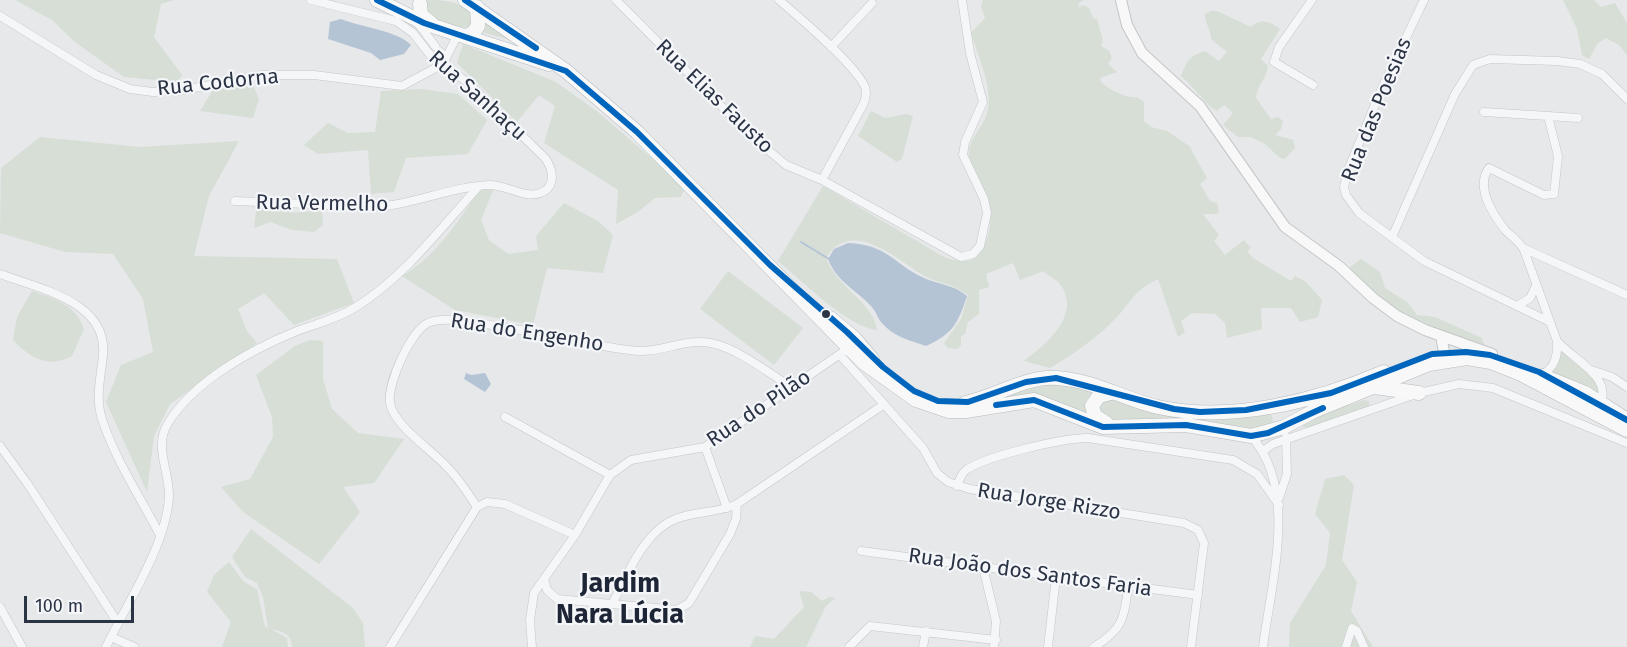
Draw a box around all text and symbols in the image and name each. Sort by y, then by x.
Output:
street label: Rua das Poesias [1337,34,1417,186]
street label: Rua Elias Fausto [650,35,778,159]
street label: Rua Sanhaçu [423,46,531,146]
street label: Rua Codorna [156,64,280,102]
street label: Rua Vermelho [255,190,389,218]
street label: Rua do Engenho [449,308,605,358]
unlabelled marker [820,308,832,320]
street label: Rua do Pilão [702,365,816,453]
street label: Rua Jorge Rizzo [975,478,1123,526]
street label: Rua João dos Santos Faria [907,543,1153,603]
district label: Jardim Nara Lúcia [556,568,684,631]
scale bar [27,584,136,622]
text: 100 m [35,595,83,617]

